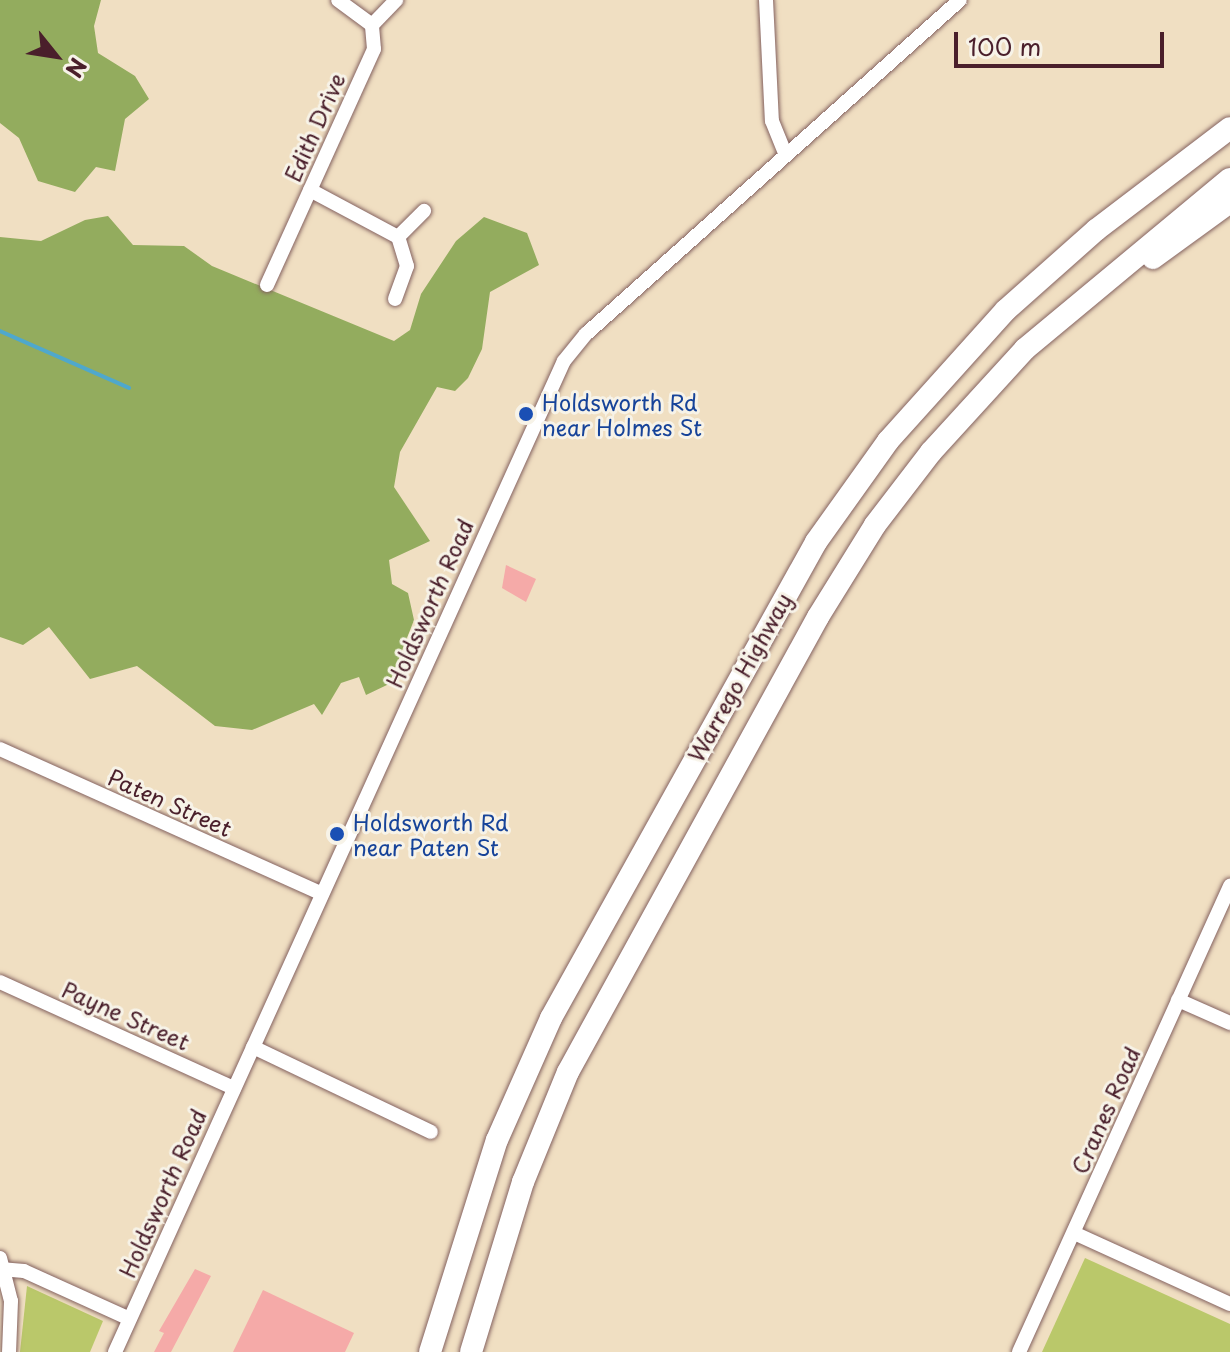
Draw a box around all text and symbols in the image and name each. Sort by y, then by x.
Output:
north arrow [16,16,96,96]
scale bar [958,16,1168,66]
text: 100 m [968,28,1041,64]
text: N [59,52,96,84]
street label: Edith Drive [278,68,350,186]
place label: Holdsworth Rd near Holmes St [542,388,705,440]
marker: Holdsworth Rd near Holmes St [517,405,535,423]
street label: Holdsworth Road [380,515,478,691]
street label: Warrego Highway [682,588,796,766]
street label: Paten Street [104,763,236,841]
place label: Holdsworth Rd near Paten St [353,808,509,860]
marker: Holdsworth Rd near Paten St [328,825,346,843]
street label: Payne Street [58,975,194,1055]
street label: Cranes Road [1065,1043,1145,1177]
street label: Holdsworth Road [113,1105,211,1281]

